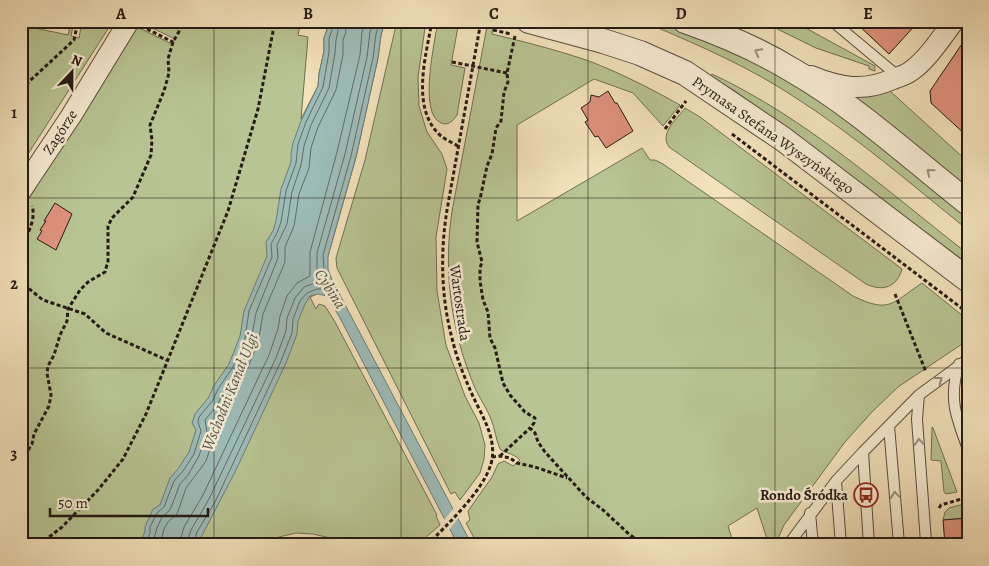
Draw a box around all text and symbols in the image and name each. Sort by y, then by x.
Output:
text: A [115,3,127,25]
text: B [303,3,313,25]
text: C [489,3,499,25]
text: D [675,3,687,25]
text: E [863,3,873,25]
north arrow [48,48,98,98]
one-way arrow [754,48,763,58]
text: N [68,50,85,71]
street label: Prymasa Stefana Wyszyńskiego [688,71,858,199]
text: 1 [11,102,17,124]
street label: Zagórze [38,105,82,158]
one-way arrow [927,170,936,178]
street label: Wartostrada [445,263,475,342]
water label: Cybina [309,265,351,314]
text: 2 [10,273,18,295]
water label: Wschodni Kanał Ulgi [196,330,264,454]
one-way arrow [933,377,942,385]
one-way arrow [913,437,924,445]
text: 3 [11,443,18,465]
bus stop icon: Rondo Śródka [853,482,879,508]
place label: Rondo Śródka [760,485,849,505]
scale bar [50,486,208,518]
one-way arrow [889,491,900,499]
text: 50 m [58,493,88,513]

